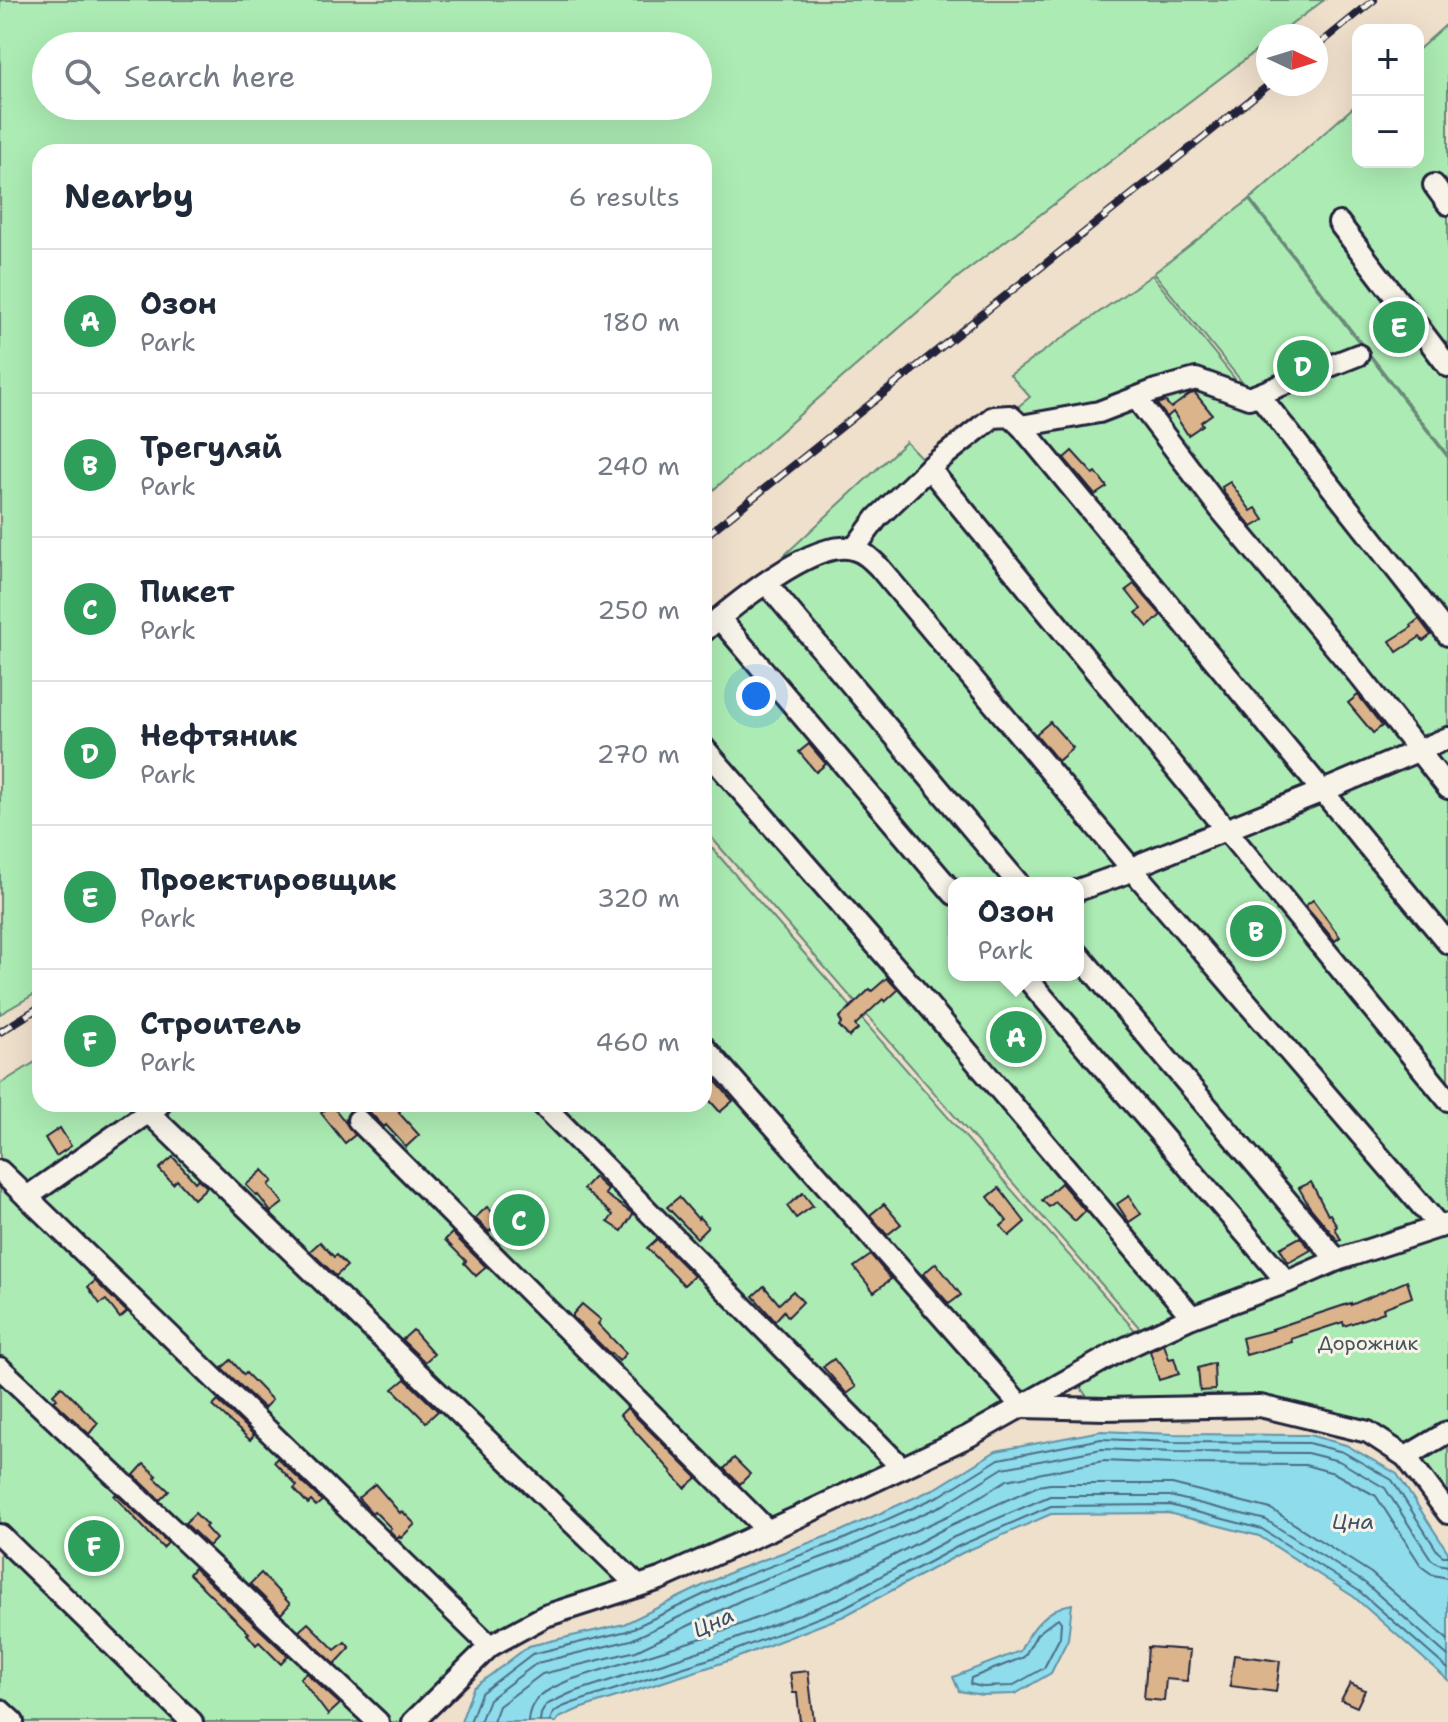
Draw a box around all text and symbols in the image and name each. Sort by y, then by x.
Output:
north arrow [1256,24,1328,96]
map controls [1352,24,1424,168]
button: + [1352,24,1424,96]
search box [32,32,712,120]
icon: search [60,54,104,98]
text: Search here [124,56,295,97]
button: − [1352,96,1424,168]
text: Nearby [64,173,194,219]
text: 6 results [568,179,680,214]
text: Озон [140,283,217,324]
pin: E [1373,297,1425,357]
text: A [80,304,100,339]
text: 180 m [602,304,680,339]
text: Park [140,324,196,359]
pin: D [1277,336,1329,396]
text: Трегуляй [140,427,282,468]
text: B [82,448,98,483]
text: 240 m [596,448,680,483]
text: Park [140,468,196,503]
text: Пикет [140,571,234,612]
text: C [82,592,98,627]
text: 250 m [597,592,680,627]
text: Park [140,612,196,647]
your location [736,676,776,716]
text: Нефтяник [140,715,297,756]
text: D [81,736,99,771]
text: 270 m [597,736,680,771]
text: Park [140,756,196,791]
text: Проектировщик [140,859,397,900]
popup [948,877,1084,981]
text: E [81,880,99,915]
text: 320 m [597,880,680,915]
text: Озон [978,891,1054,932]
text: Park [140,900,196,935]
pin: B [1230,901,1282,961]
text: Park [978,932,1033,967]
text: Строитель [140,1003,301,1044]
pin: A [990,1007,1042,1067]
text: F [82,1024,98,1059]
text: 460 m [595,1024,680,1059]
text: Park [140,1044,196,1079]
pin: C [493,1190,545,1250]
park label: Дорожник [1318,1330,1419,1356]
water label: Цна [1332,1507,1374,1536]
pin: F [68,1516,120,1576]
water label: Цна [688,1600,738,1645]

